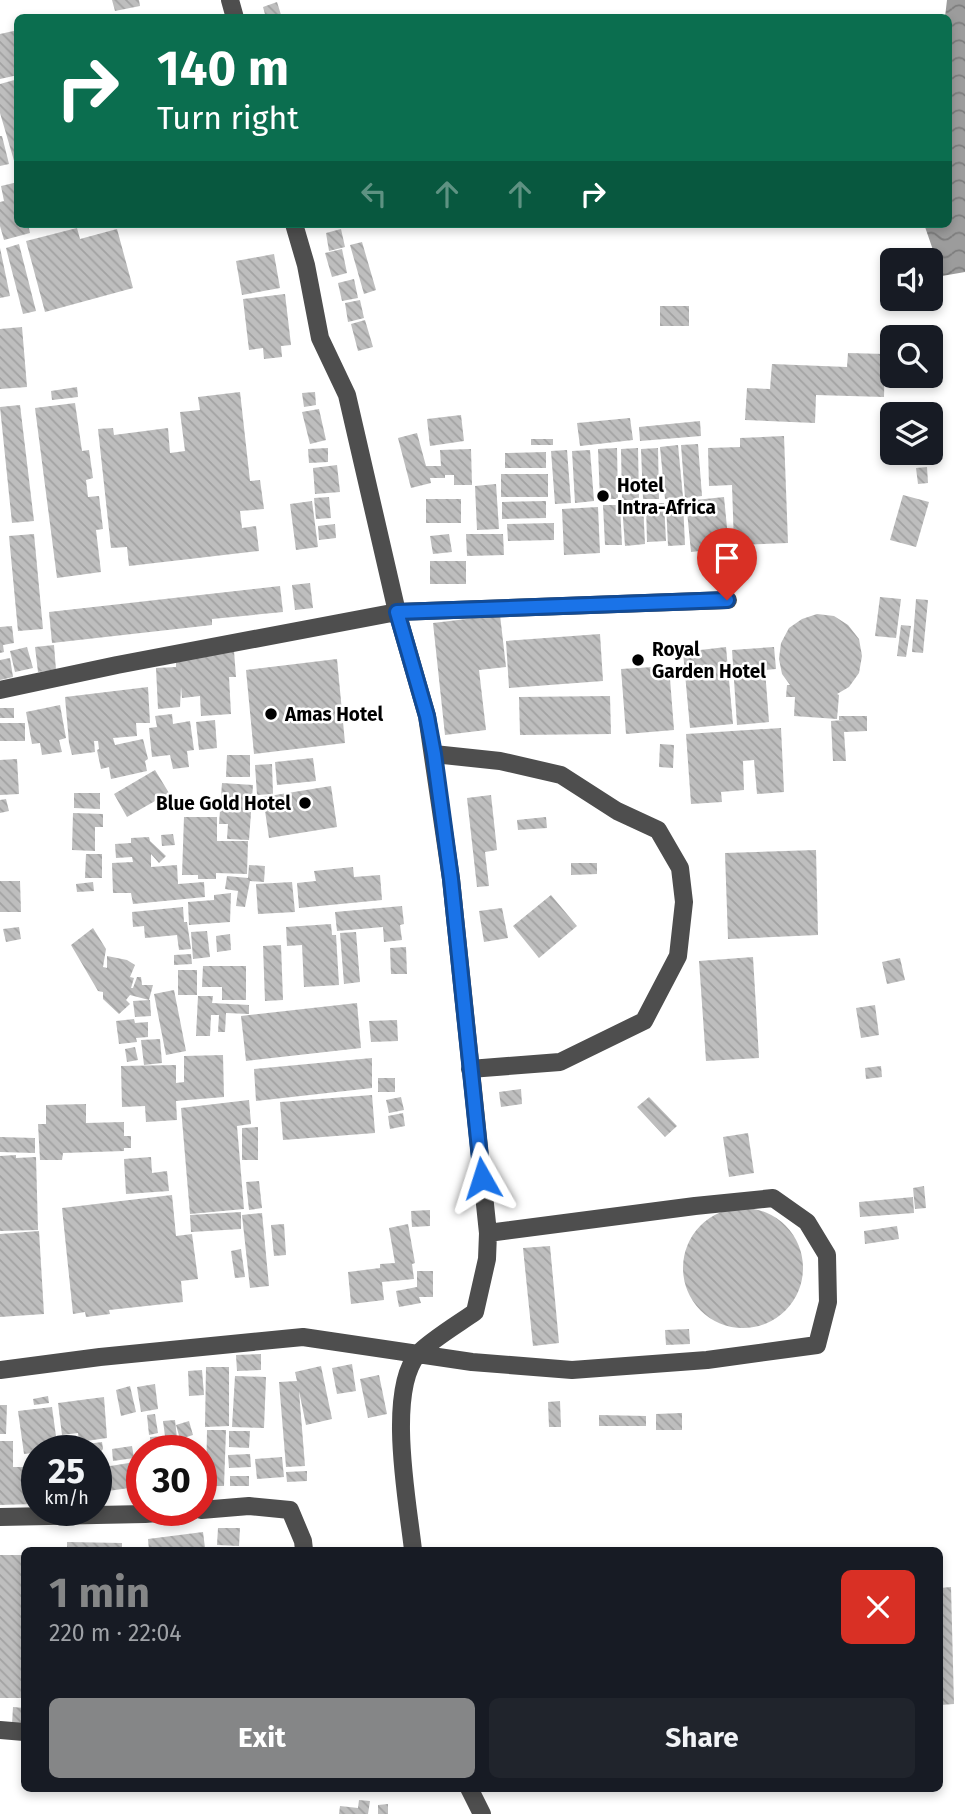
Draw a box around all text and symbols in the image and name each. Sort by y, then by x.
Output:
text: 140 m [157,39,289,98]
icon: right [42,42,133,133]
text: Turn right [157,99,299,137]
icon: left [355,175,393,213]
icon: ahead [428,175,466,213]
icon: ahead [501,175,539,213]
icon: right [574,175,612,213]
map controls [880,248,943,465]
button: sound [880,248,943,311]
button: search [880,325,943,388]
button: layers [880,402,943,465]
place label: Hotel Intra-Africa [617,474,716,519]
marker: Hotel Intra-Africa [595,488,611,504]
pin [697,528,757,600]
icon: arrive [708,539,746,577]
place label: Royal Garden Hotel [652,638,766,683]
marker: Royal Garden Hotel [630,652,646,668]
place label: Amas Hotel [284,703,383,726]
marker: Amas Hotel [263,706,279,722]
place label: Blue Gold Hotel [156,792,291,815]
marker: Blue Gold Hotel [297,795,313,811]
position arrow [445,1141,519,1215]
speed limit sign: 30 [126,1435,217,1526]
text: 25 [48,1450,85,1492]
text: km/h [44,1487,89,1509]
text: 1 min [49,1568,150,1618]
button: close [841,1570,915,1644]
text: 220 m · 22:04 [49,1619,181,1647]
button: Exit [49,1698,475,1778]
button: Share [489,1698,915,1778]

